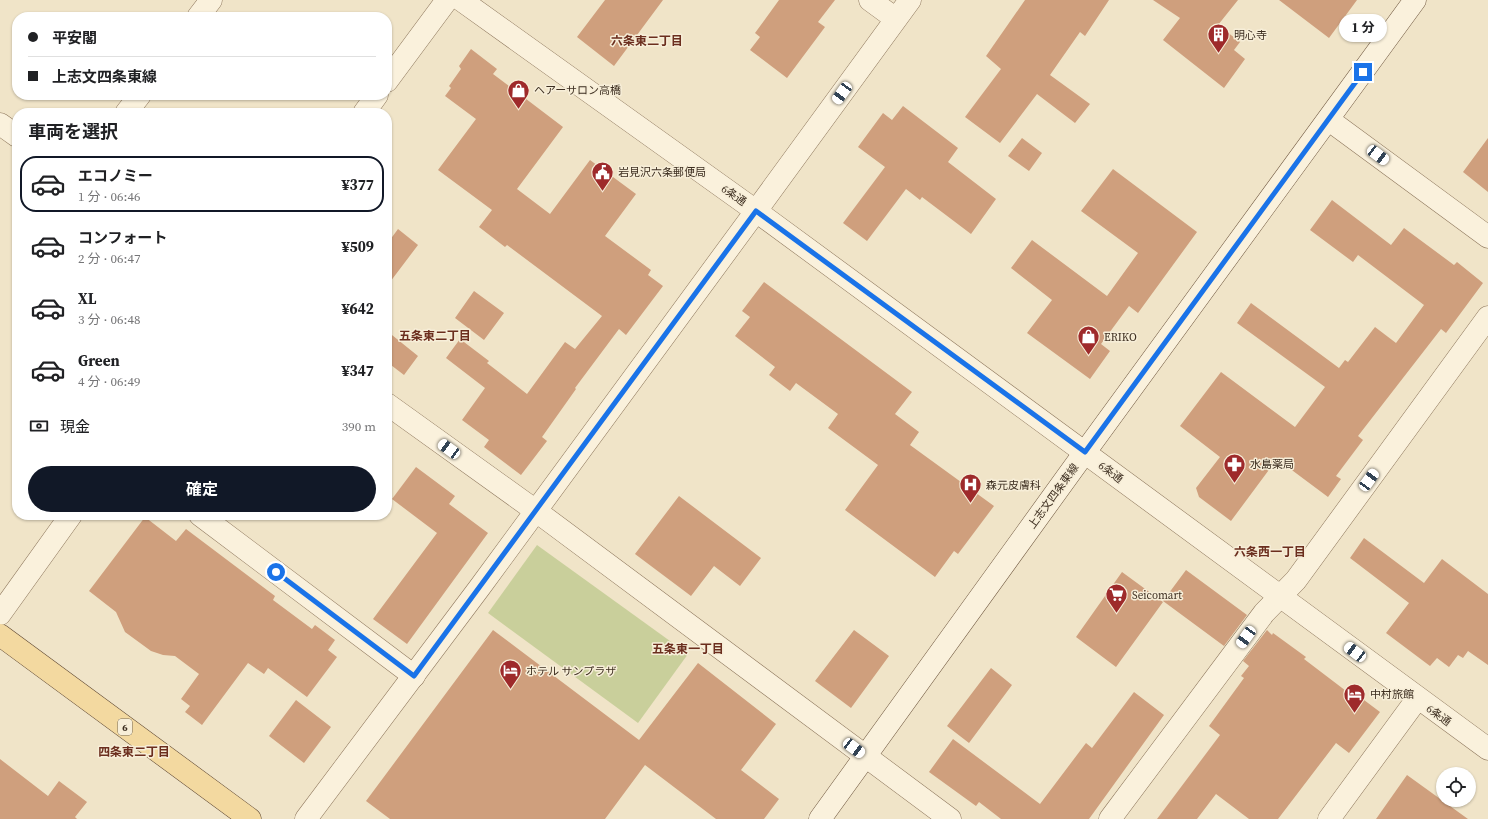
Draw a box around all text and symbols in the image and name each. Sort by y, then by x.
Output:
callout: 1 分 [1339,14,1387,42]
text: 1 分 [1352,19,1374,36]
building icon: 明心寺 [1206,22,1232,55]
text: 平安閣 [52,27,97,48]
place label: 明心寺 [1234,28,1267,43]
district label: 六条東二丁目 [611,33,683,49]
route end [1354,63,1372,81]
text: 上志文四条東線 [52,66,157,87]
shop icon: ヘアーサロン高橋 [506,77,532,110]
car [830,80,854,106]
place label: ヘアーサロン高橋 [534,83,621,98]
text: 車両を選択 [28,119,118,144]
car [1365,143,1391,167]
public building icon: 岩見沢六条郵便局 [590,159,616,192]
text: エコノミー [78,165,153,186]
place label: 岩見沢六条郵便局 [618,165,706,180]
icon: car [30,166,66,202]
text: ¥377 [341,174,374,195]
street label: 6条通 [718,181,749,209]
text: 1 分 · 06:46 [78,188,140,205]
text: コンフォート [78,227,168,248]
icon: car [30,228,66,264]
text: ¥509 [341,236,374,257]
text: 2 分 · 06:47 [78,250,140,267]
text: XL [78,288,97,309]
icon: car [30,290,66,326]
text: ¥642 [341,298,374,319]
text: 3 分 · 06:48 [78,311,140,328]
shop icon: ERIKO [1076,324,1102,357]
district label: 五条東二丁目 [399,328,471,344]
place label: ERIKO [1104,330,1137,345]
text: Green [78,350,120,371]
icon: car [30,352,66,388]
text: ¥347 [341,360,374,381]
text: 4 分 · 06:49 [78,373,140,390]
icon: cash [28,415,50,437]
text: 現金 [60,416,90,437]
text: 390 m [342,418,376,435]
car [436,437,462,461]
pharmacy icon: 水島薬局 [1221,451,1247,484]
place label: 水島薬局 [1250,457,1294,472]
street label: 6条通 [1095,458,1126,487]
street label: 上志文四条東線 [1025,461,1082,532]
button: 確定 [28,466,376,512]
car [1357,467,1381,493]
hospital icon: 森元皮膚科 [958,472,984,505]
place label: 森元皮膚科 [986,478,1041,493]
district label: 六条西一丁目 [1234,544,1306,560]
route start [267,563,285,581]
supermarket icon: Seicomart [1103,582,1129,615]
place label: Seicomart [1132,588,1182,603]
car [1234,624,1258,650]
car [1342,640,1368,664]
district label: 五条東一丁目 [652,641,724,657]
hotel icon: ホテル サンプラザ [498,658,524,691]
place label: ホテル サンプラザ [526,664,616,679]
hotel icon: 中村旅館 [1341,681,1367,714]
place label: 中村旅館 [1370,687,1414,702]
street label: 6条通 [1423,701,1454,730]
road number: 6 [118,719,132,735]
car [841,736,867,760]
district label: 四条東二丁目 [98,744,170,760]
map controls [1436,767,1476,807]
button: locate [1436,767,1476,807]

